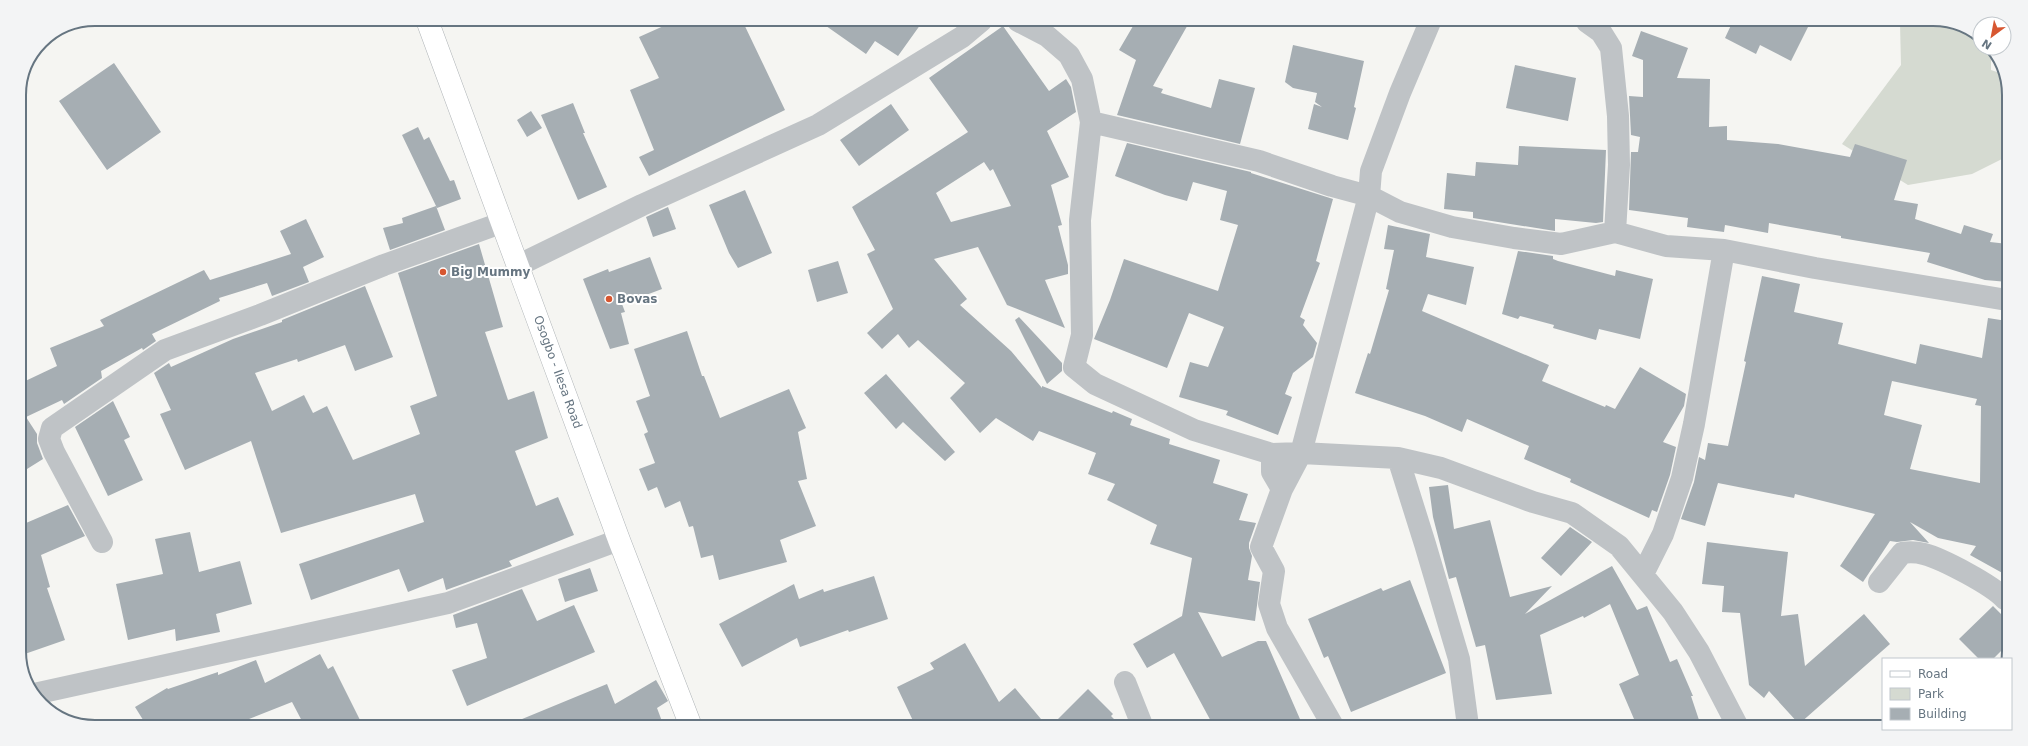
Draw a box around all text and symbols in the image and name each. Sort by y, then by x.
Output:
north arrow [1972,16,2012,56]
text: N [1980,36,1994,52]
place label: Big Mummy [451,265,531,279]
marker: Big Mummy [438,267,448,277]
place label: Bovas [617,292,657,306]
marker: Bovas [604,294,614,304]
street label: Osogbo - Ilesa Road [531,314,585,430]
legend [1882,658,2012,730]
text: Road [1918,667,1948,681]
text: Park [1918,687,1944,701]
text: Building [1918,707,1967,721]

